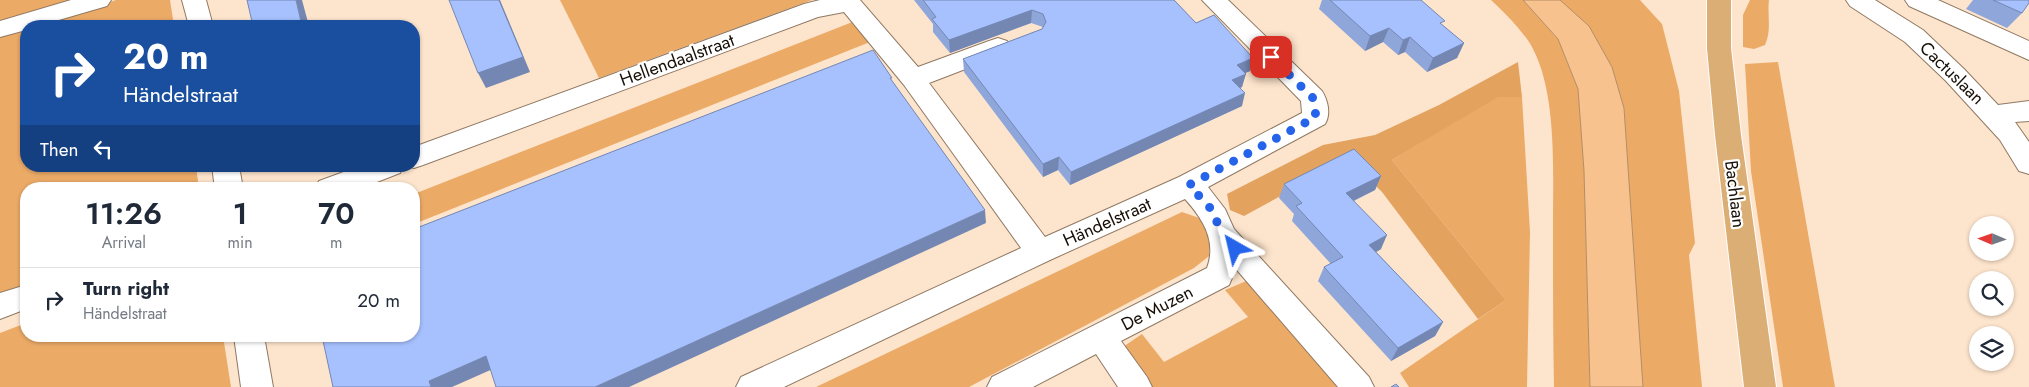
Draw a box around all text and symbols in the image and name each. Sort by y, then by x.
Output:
street label: Hellendaalstraat [616,27,739,93]
text: 20 m [123,32,208,82]
street label: Cactuslaan [1914,35,1990,111]
pin [1250,36,1292,78]
icon: right [40,40,105,105]
icon: arrive [1257,43,1285,71]
text: Händelstraat [123,78,238,110]
icon: left [89,135,117,163]
text: Then [40,136,79,163]
street label: Bachlaan [1718,159,1752,229]
street label: Händelstraat [1059,191,1156,253]
text: 11:26 [85,192,162,235]
text: 1 [233,192,248,235]
text: 70 [318,192,355,235]
north arrow [1969,216,2014,261]
map controls [1969,216,2014,371]
position arrow [1208,221,1260,273]
text: Arrival [102,231,146,254]
text: min [228,231,253,254]
text: m [330,231,343,254]
button: search [1969,271,2014,316]
text: Turn right [83,275,169,302]
street label: De Muzen [1116,279,1198,337]
icon: right [40,286,68,314]
text: 20 m [357,287,400,314]
text: Händelstraat [83,302,167,325]
button: layers [1969,326,2014,371]

